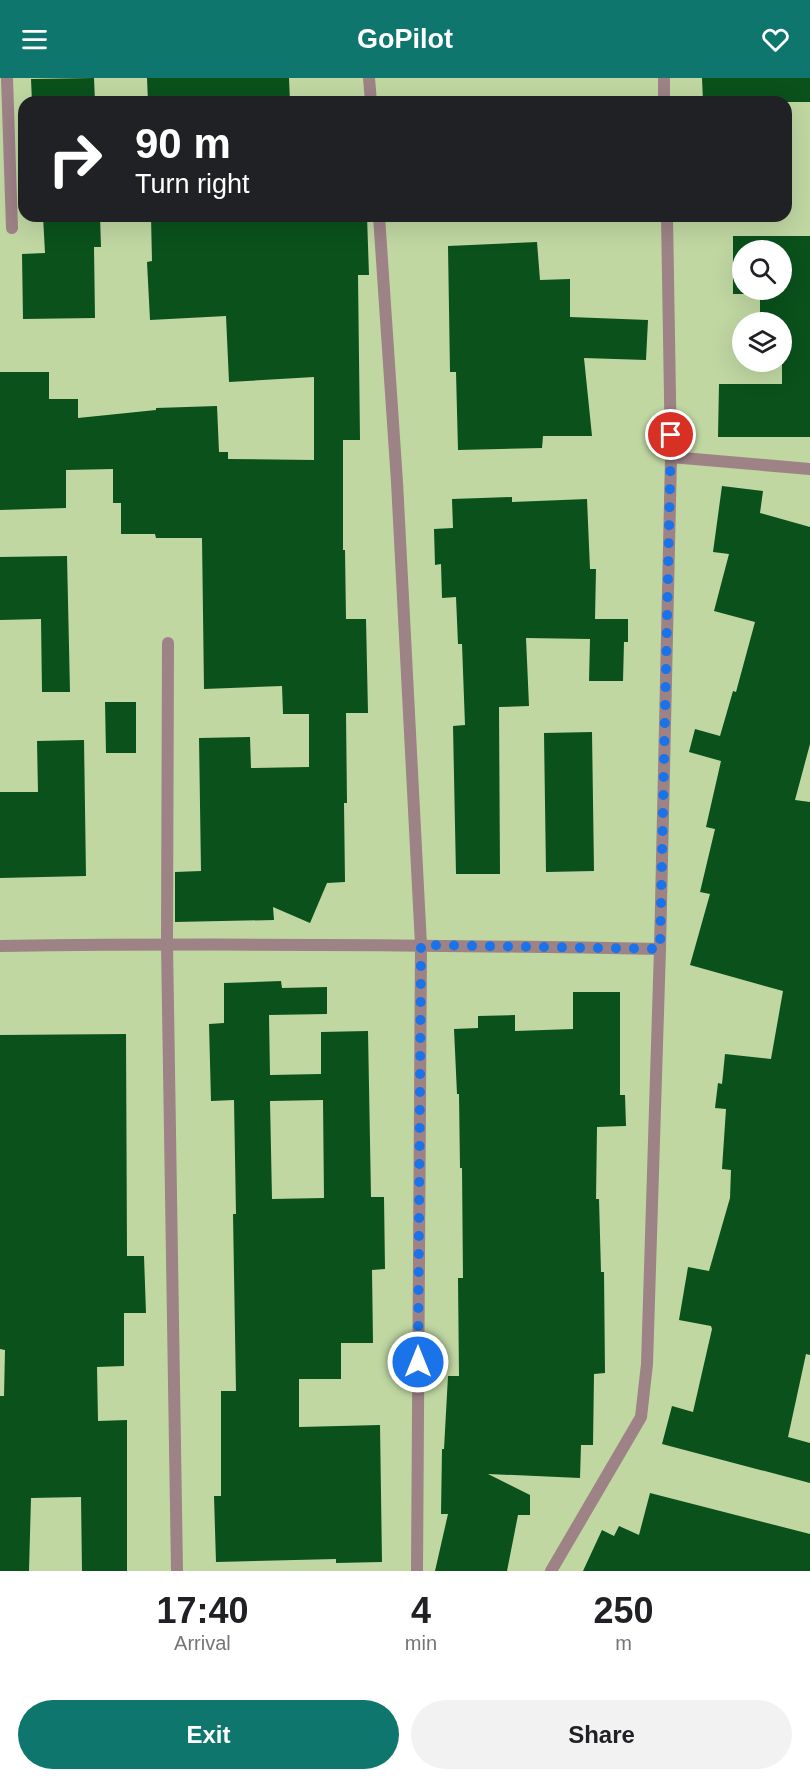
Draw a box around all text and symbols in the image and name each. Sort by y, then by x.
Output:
icon: menu [18,23,51,56]
icon: heart [759,23,792,56]
text: GoPilot [357,24,453,54]
icon: right [36,120,114,198]
text: 90 m [135,120,231,167]
text: Turn right [135,169,250,199]
map controls [732,240,792,372]
button: search [732,240,792,300]
button: layers [732,312,792,372]
pin [645,409,696,460]
icon: arrive [654,418,687,451]
position arrow [386,1330,450,1394]
text: 17:40 [156,1590,248,1631]
text: 4 [411,1590,431,1631]
text: 250 [593,1590,654,1631]
text: Arrival [174,1632,231,1654]
text: min [405,1632,437,1654]
text: m [615,1632,632,1654]
button: Exit [18,1700,399,1769]
button: Share [411,1700,792,1769]

